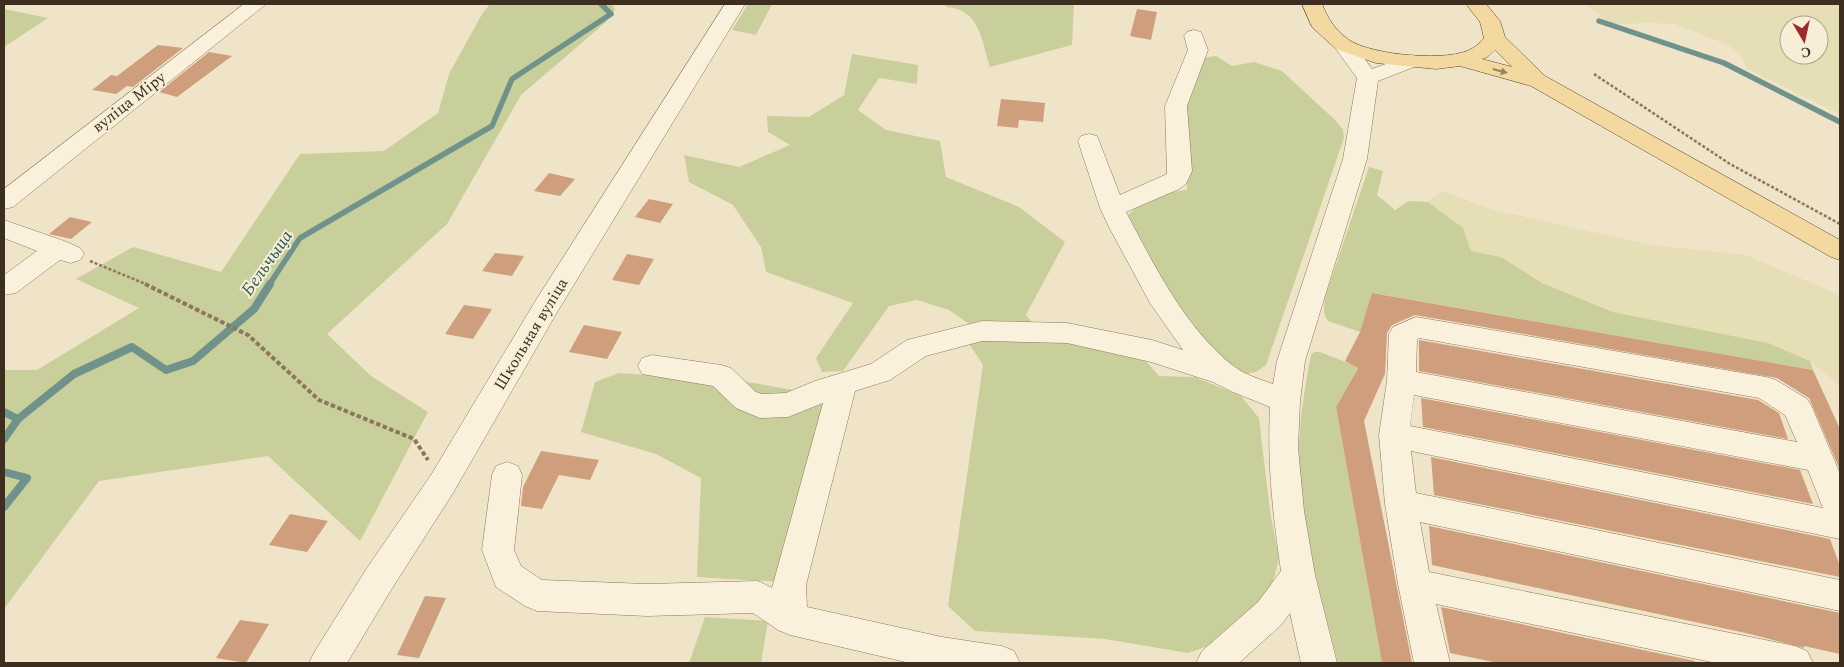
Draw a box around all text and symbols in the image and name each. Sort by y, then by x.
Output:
north arrow [1779,15,1829,65]
text: С [1799,41,1813,63]
street label: вуліца Міру [87,65,172,138]
one-way arrow [1492,67,1507,75]
water label: Бельчыца [234,224,300,302]
street label: Школьная вуліца [488,273,574,395]

